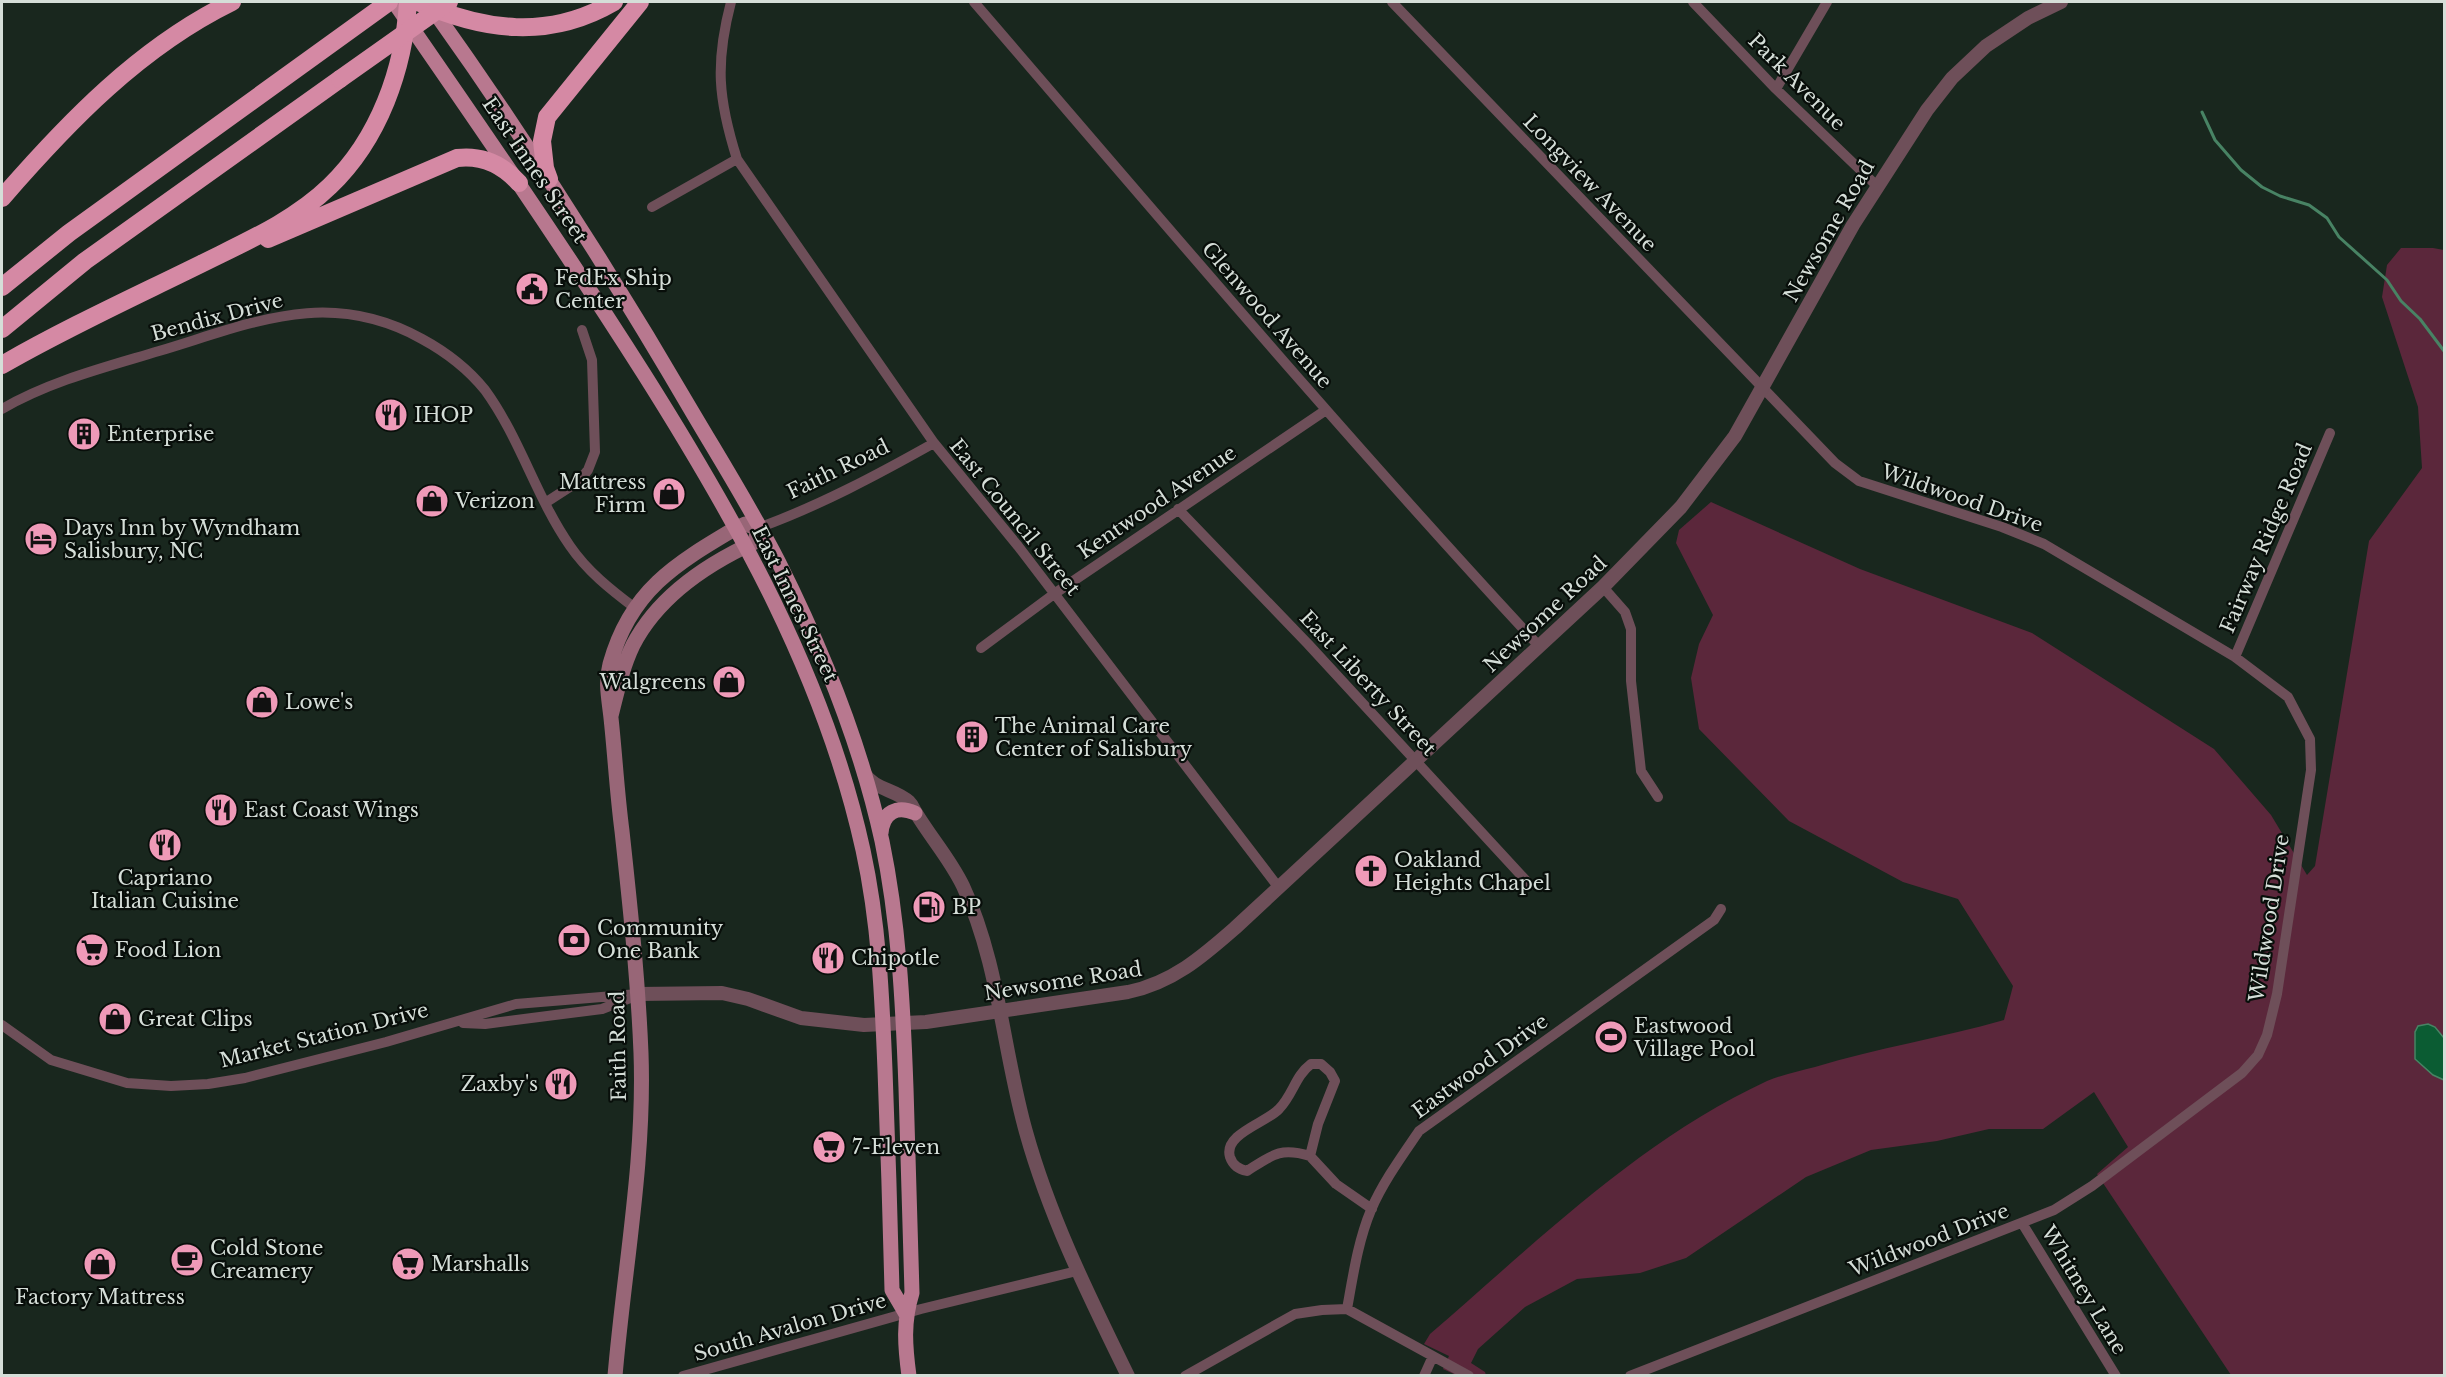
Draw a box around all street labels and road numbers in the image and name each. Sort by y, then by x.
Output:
street label: Park Avenue [1744,29,1850,135]
street label: East Innes Street [477,93,593,248]
street label: Longview Avenue [1518,109,1662,257]
street label: Newsome Road [1779,156,1879,306]
street label: Glenwood Avenue [1197,237,1337,393]
street label: Bendix Drive [148,288,286,346]
street label: Faith Road [783,434,893,504]
street label: East Council Street [945,434,1086,600]
street label: Fairway Ridge Road [2215,439,2317,637]
street label: Kentwood Avenue [1073,440,1241,564]
street label: Wildwood Drive [1877,459,2046,537]
street label: East Innes Street [747,522,843,686]
street label: Newsome Road [1478,551,1612,677]
street label: East Liberty Street [1295,606,1442,761]
street label: Wildwood Drive [2244,833,2294,1004]
street label: Newsome Road [982,957,1144,1005]
street label: Faith Road [605,990,631,1102]
street label: Market Station Drive [217,997,431,1073]
street label: Eastwood Drive [1408,1009,1552,1123]
street label: Wildwood Drive [1845,1198,2012,1282]
street label: Whitney Lane [2036,1220,2132,1359]
street label: South Avalon Drive [691,1288,889,1366]

